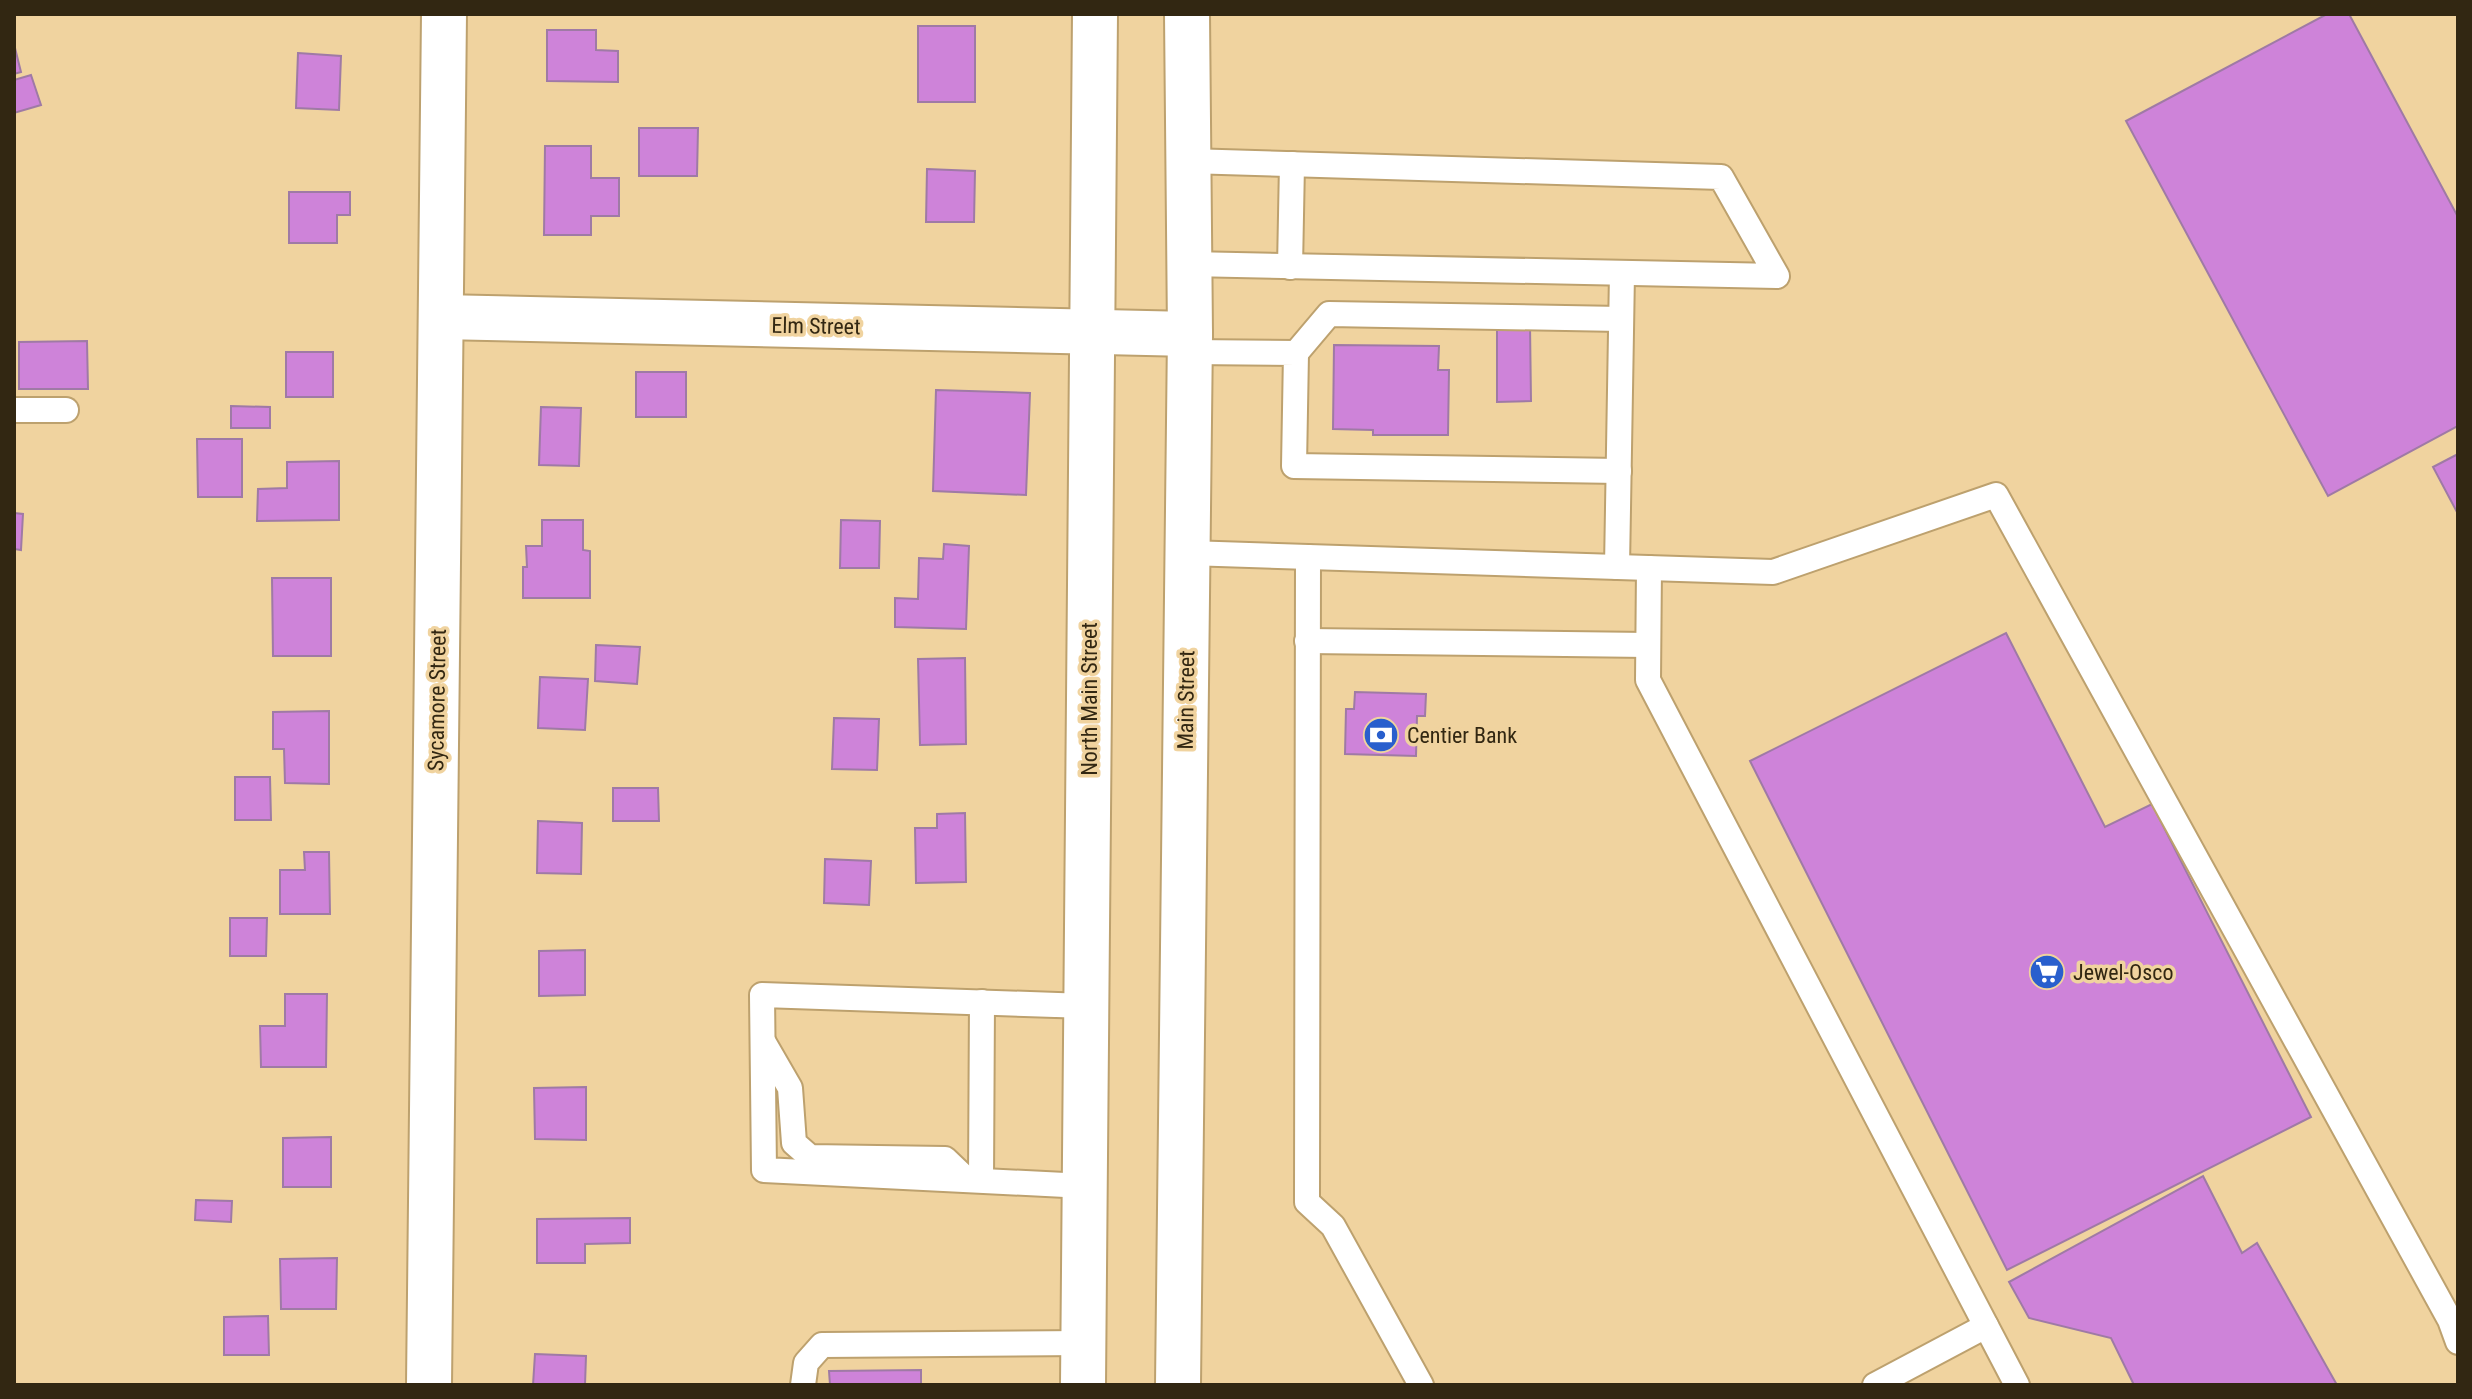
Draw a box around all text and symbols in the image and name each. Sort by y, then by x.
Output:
street label: Elm Street [771,313,861,339]
street label: North Main Street [1077,622,1102,776]
street label: Sycamore Street [423,629,451,771]
street label: Main Street [1173,650,1199,750]
bank icon: Centier Bank [1362,716,1400,754]
place label: Centier Bank [1407,723,1517,748]
supermarket icon: Jewel-Osco [2028,953,2066,991]
place label: Jewel-Osco [2073,960,2174,985]

